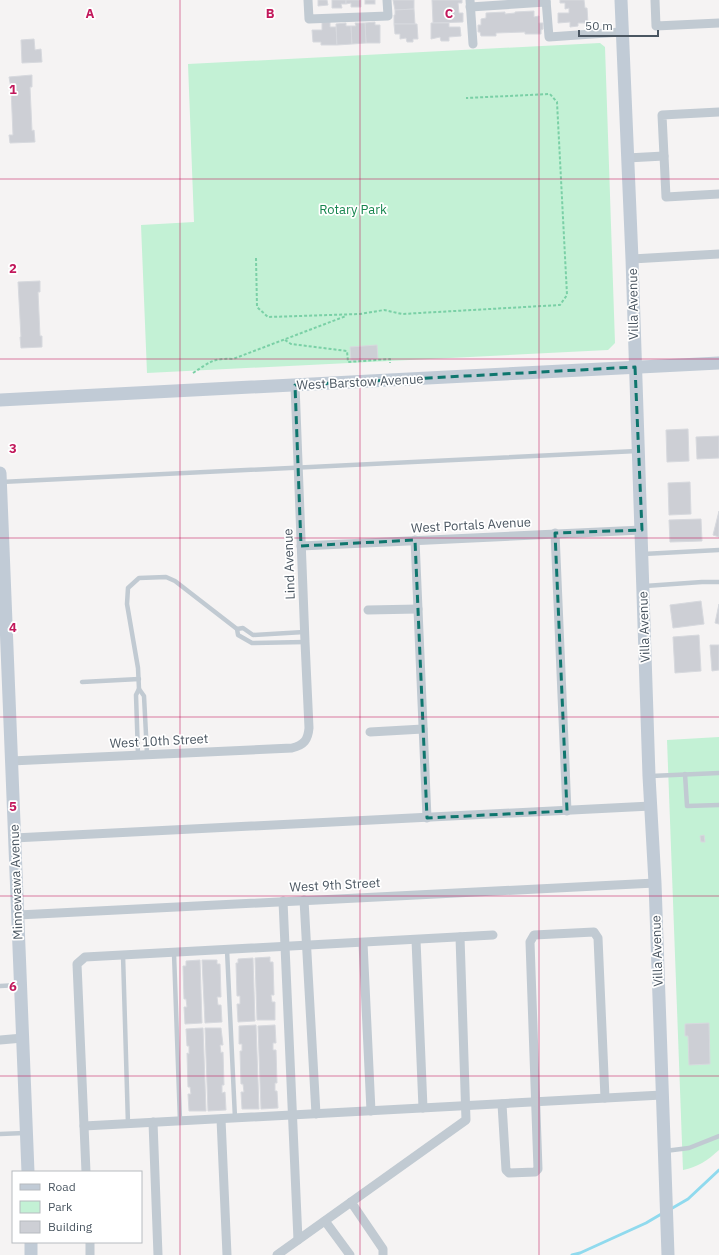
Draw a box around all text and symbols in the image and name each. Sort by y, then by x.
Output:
text: A [86,5,95,22]
text: B [266,5,275,22]
text: C [445,5,454,22]
scale bar [579,12,658,38]
text: 50 m [585,18,613,33]
text: 1 [9,81,17,98]
park label: Rotary Park [319,201,387,218]
text: 2 [9,260,17,277]
street label: Villa Avenue [624,268,642,340]
street label: West Barstow Avenue [296,370,424,394]
text: 3 [9,440,17,457]
street label: West Portals Avenue [411,513,531,537]
street label: Lind Avenue [279,528,299,600]
street label: Villa Avenue [634,591,654,663]
text: 4 [9,619,17,636]
street label: West 10th Street [109,730,209,752]
text: 5 [9,798,17,815]
street label: Minnewawa Avenue [5,824,27,940]
street label: West 9th Street [289,874,381,896]
street label: Villa Avenue [647,915,667,987]
text: 6 [9,978,17,995]
legend [12,1171,142,1243]
text: Road [48,1179,76,1194]
text: Park [48,1199,73,1214]
text: Building [48,1219,93,1234]

